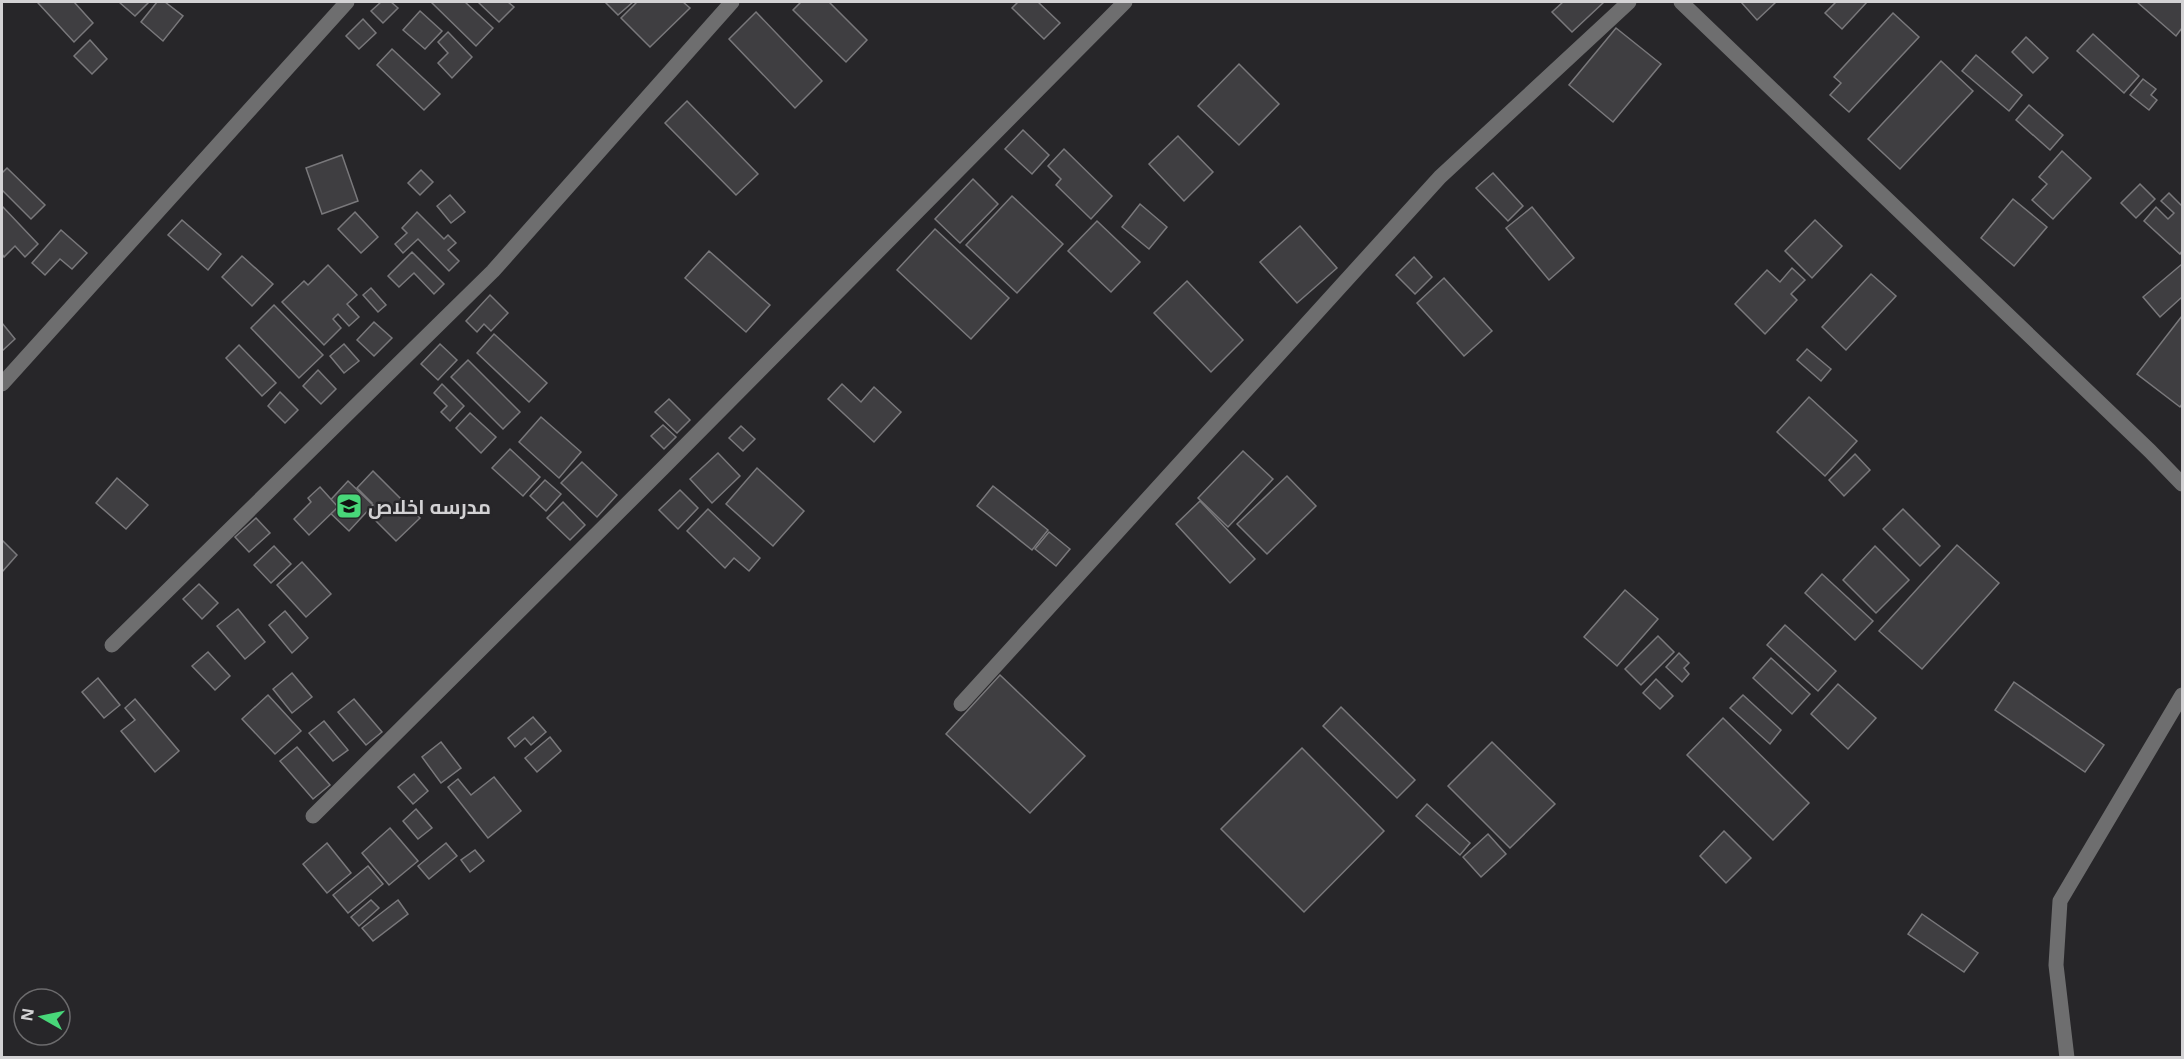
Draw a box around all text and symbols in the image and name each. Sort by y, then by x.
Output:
school or university icon: مدرسه اخلاص [334,491,364,521]
place label: مدرسه اخلاص [368,493,491,520]
north arrow [12,987,72,1047]
text: N [15,1007,39,1023]

